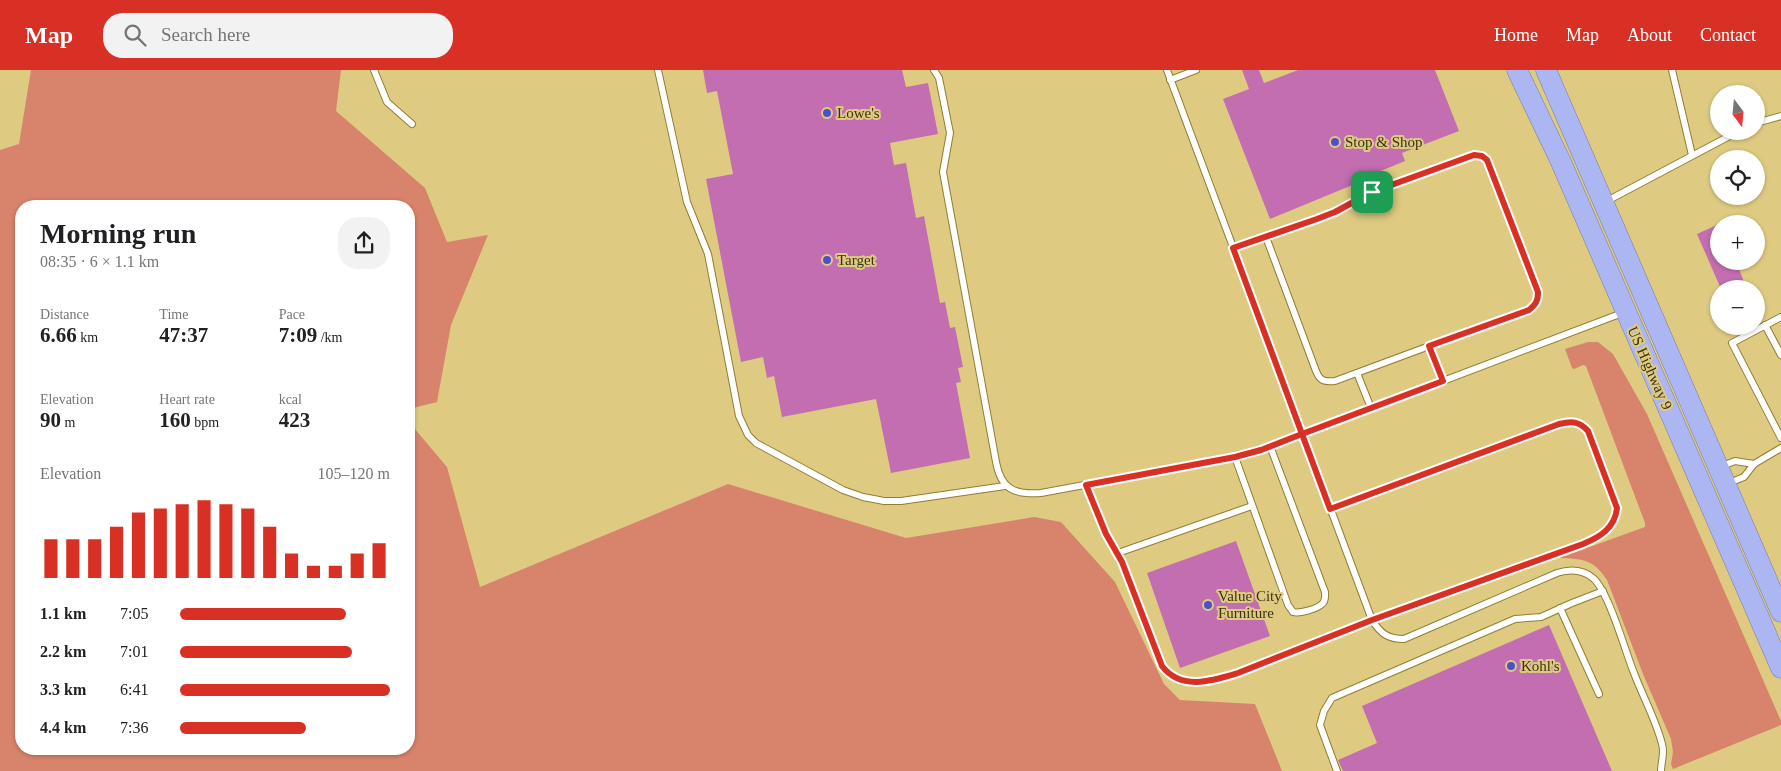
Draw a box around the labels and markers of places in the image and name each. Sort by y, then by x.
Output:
place label: Lowe's [837,105,880,121]
marker: Lowe's [821,107,833,119]
place label: Stop & Shop [1345,134,1423,150]
marker: Stop & Shop [1329,136,1341,148]
pin [1351,171,1393,213]
place label: Target [837,252,876,268]
marker: Target [821,254,833,266]
place label: Value City Furniture [1218,588,1282,621]
marker: Value City Furniture [1202,599,1214,611]
place label: Kohl's [1521,658,1560,674]
marker: Kohl's [1505,660,1517,672]

